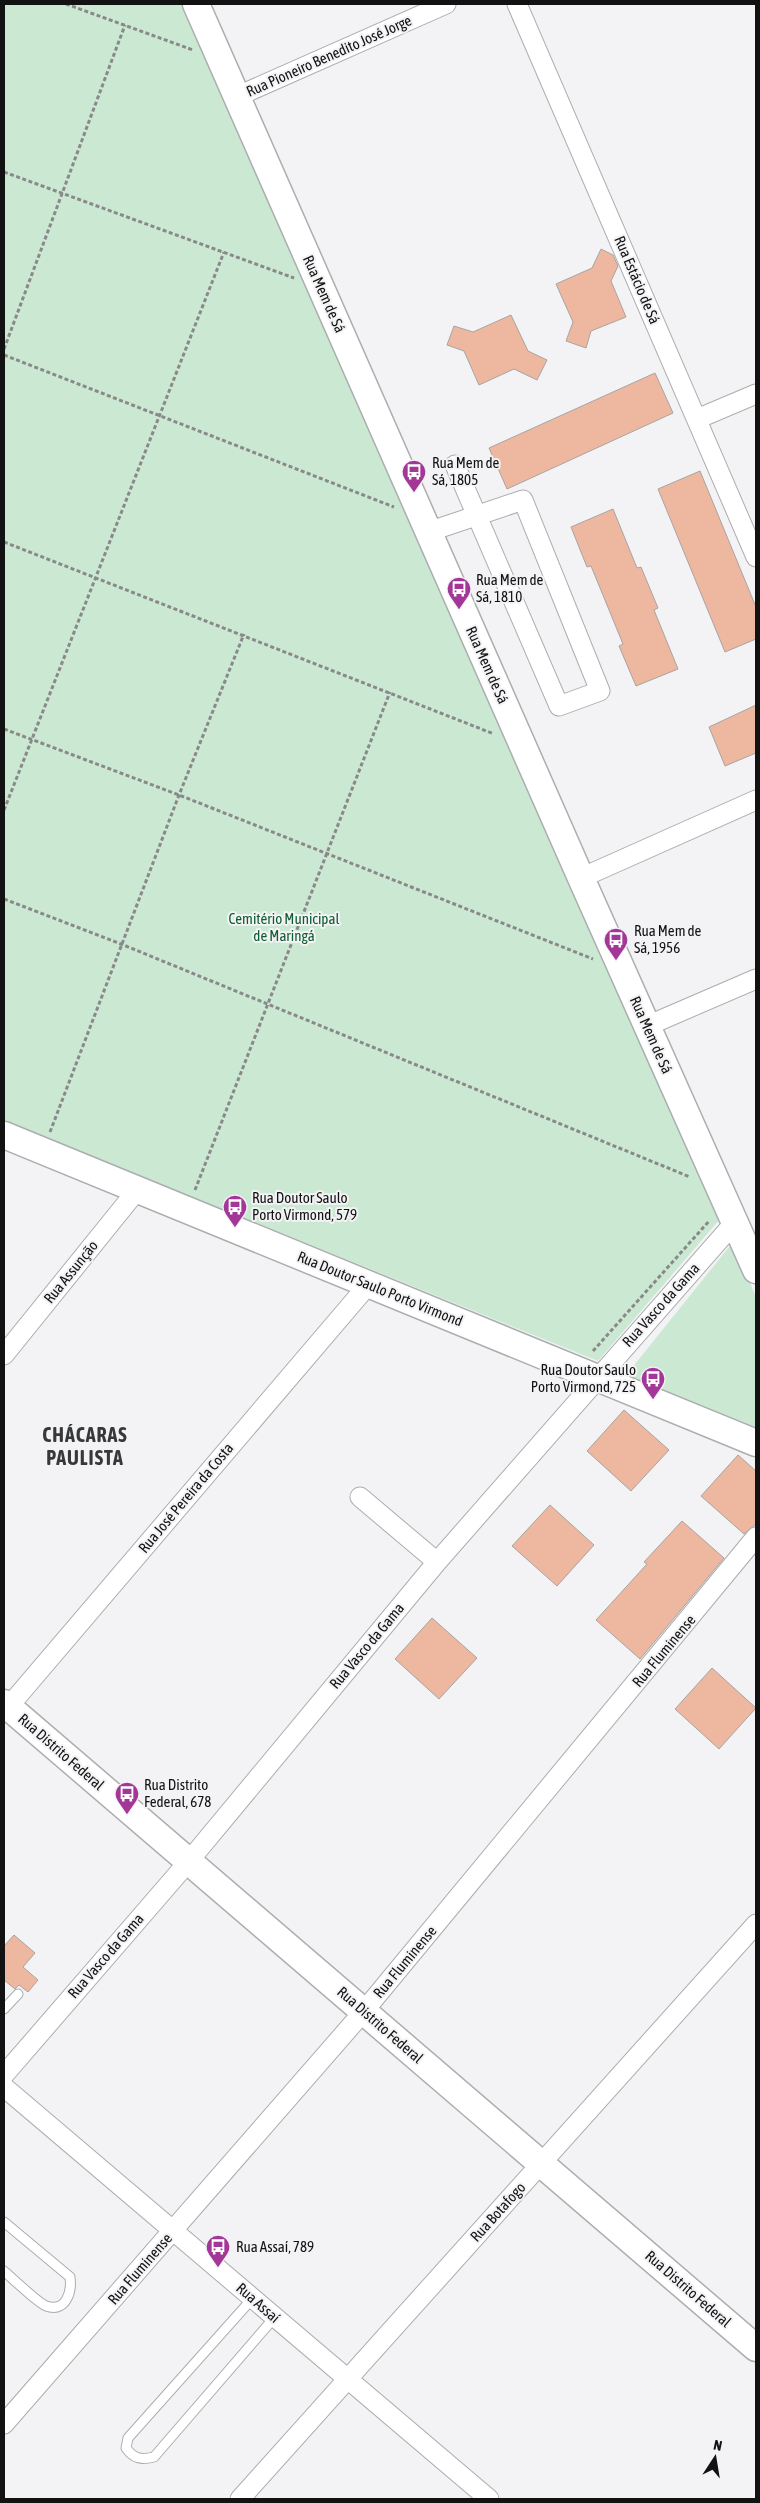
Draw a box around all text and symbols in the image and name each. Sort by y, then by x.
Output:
street label: Rua Pioneiro Benedito José Jorge [244,11,414,100]
street label: Rua Estácio de Sá [611,233,664,326]
street label: Rua Mem de Sá [300,253,349,335]
place label: Rua Mem de Sá, 1805 [432,454,500,488]
bus stop icon: Rua Mem de Sá, 1805 [401,459,427,493]
place label: Rua Mem de Sá, 1810 [476,571,544,605]
bus stop icon: Rua Mem de Sá, 1810 [446,576,472,610]
street label: Rua Mem de Sá [463,624,512,706]
park label: Cemitério Municipal de Maringá [229,910,339,944]
place label: Rua Mem de Sá, 1956 [634,922,702,956]
bus stop icon: Rua Mem de Sá, 1956 [603,927,629,961]
street label: Rua Mem de Sá [627,994,676,1076]
place label: Rua Doutor Saulo Porto Virmond, 579 [252,1189,357,1223]
bus stop icon: Rua Doutor Saulo Porto Virmond, 579 [222,1194,248,1228]
street label: Rua Assunção [40,1237,101,1306]
street label: Rua Doutor Saulo Porto Virmond [295,1248,465,1330]
street label: Rua Vasco da Gama [619,1259,703,1350]
place label: Rua Doutor Saulo Porto Virmond, 725 [531,1361,636,1395]
bus stop icon: Rua Doutor Saulo Porto Virmond, 725 [640,1366,666,1400]
district label: CHÁCARAS PAULISTA [42,1423,128,1469]
street label: Rua José Pereira da Costa [135,1439,237,1556]
street label: Rua Vasco da Gama [326,1599,407,1692]
street label: Rua Fluminense [629,1611,699,1690]
street label: Rua Distrito Federal [15,1710,108,1793]
place label: Rua Distrito Federal, 678 [144,1776,211,1810]
bus stop icon: Rua Distrito Federal, 678 [114,1781,140,1815]
street label: Rua Vasco da Gama [64,1910,147,2001]
street label: Rua Fluminense [370,1922,440,2001]
street label: Rua Distrito Federal [334,1983,427,2066]
street label: Rua Botafogo [467,2179,529,2245]
street label: Rua Fluminense [104,2229,175,2308]
bus stop icon: Rua Assaí, 789 [205,2234,231,2268]
place label: Rua Assaí, 789 [236,2238,314,2255]
street label: Rua Distrito Federal [642,2247,735,2330]
street label: Rua Assaí [233,2279,284,2327]
north arrow [690,2433,740,2483]
text: N [712,2437,723,2454]

